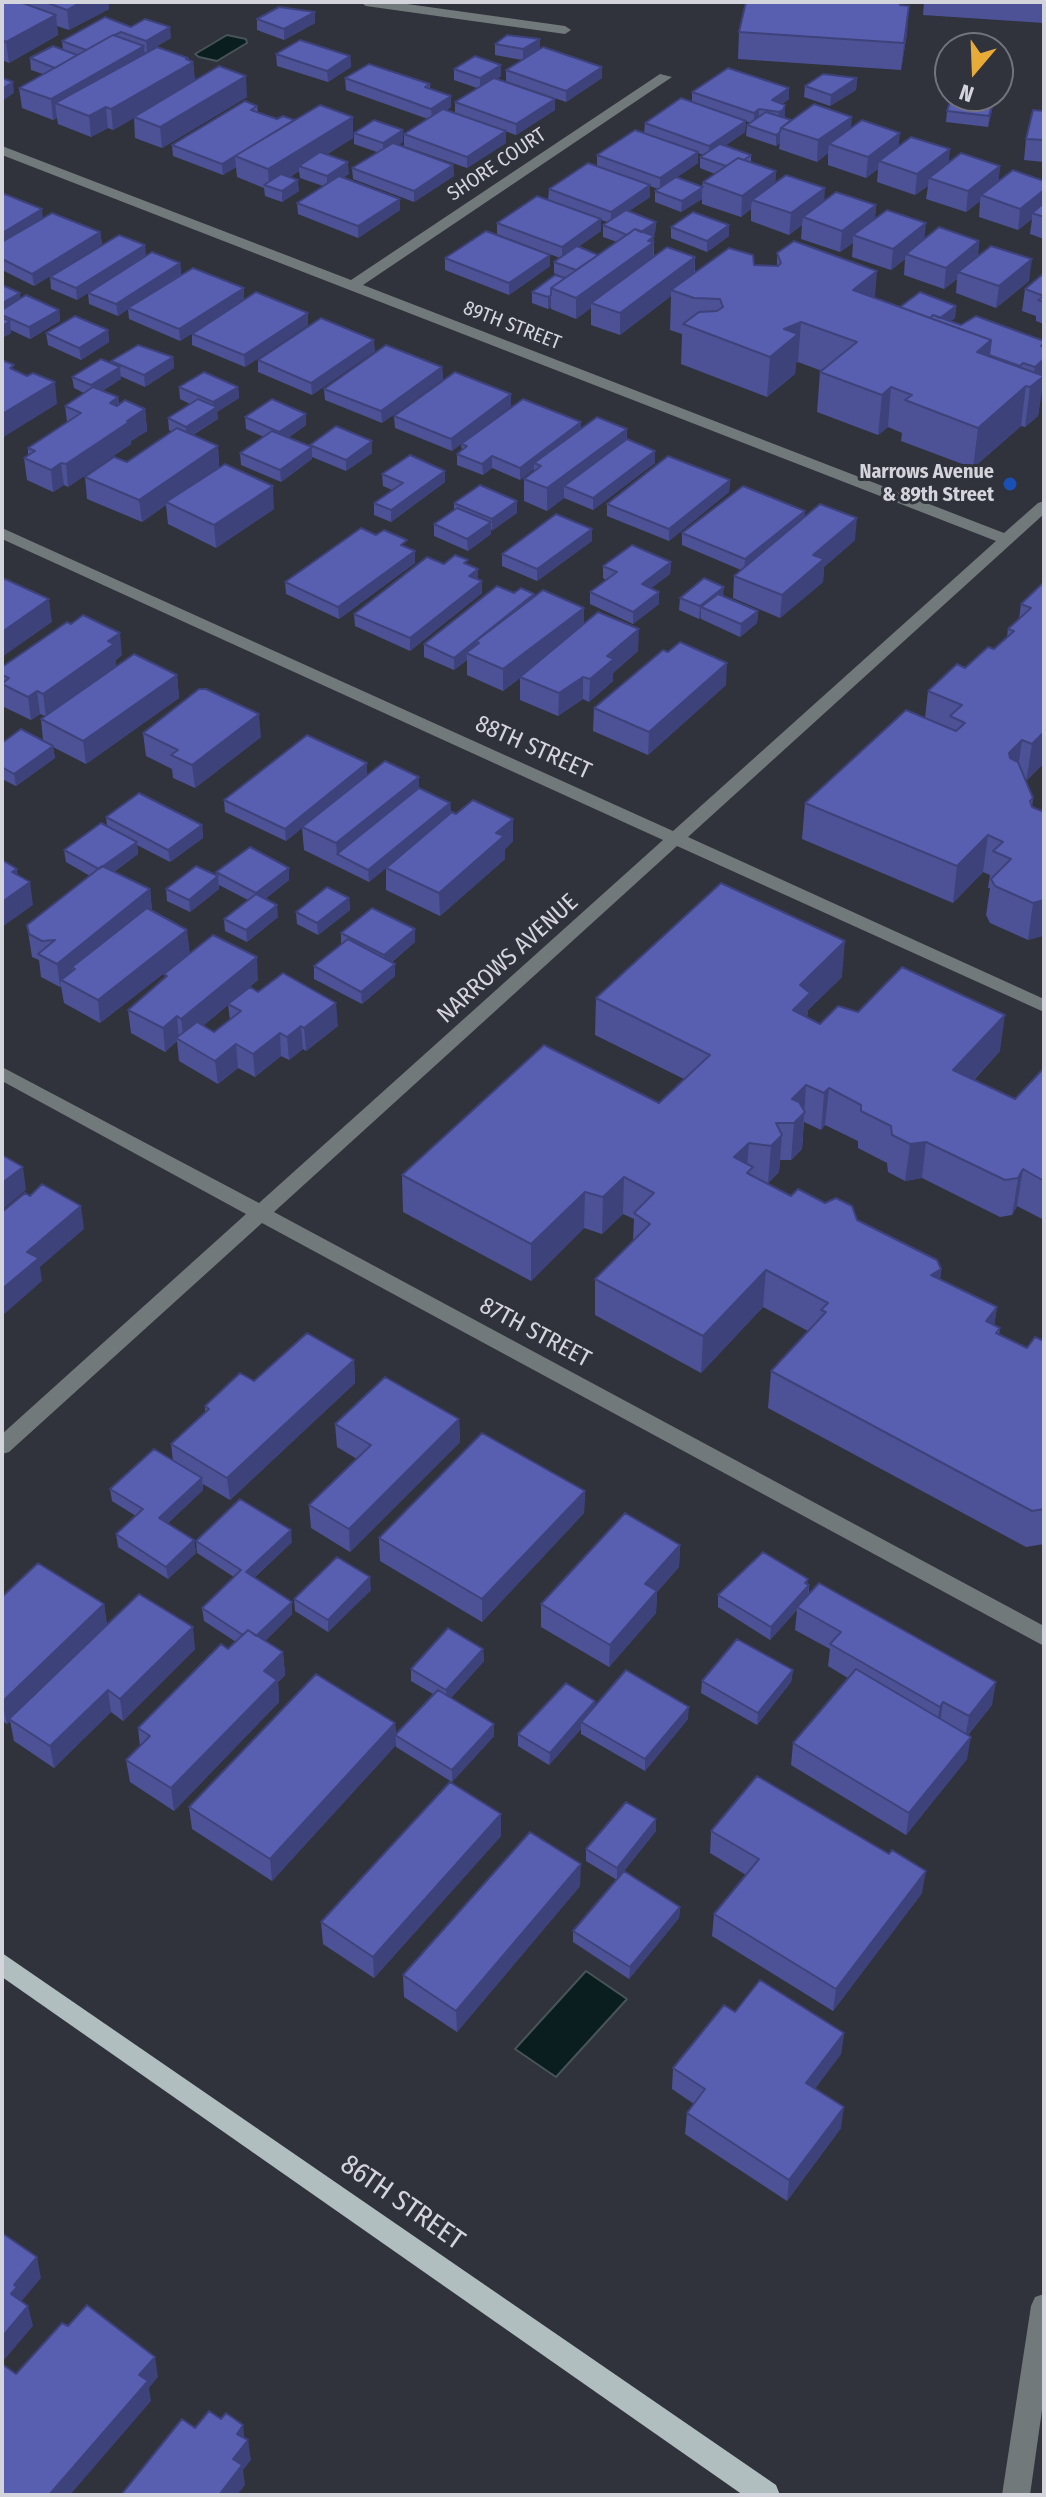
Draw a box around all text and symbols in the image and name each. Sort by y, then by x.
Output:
north arrow [934,32,1014,112]
text: N [956,78,977,108]
street label: SHORE COURT [443,123,551,207]
street label: 89TH STREET [460,296,564,356]
place label: Narrows Avenue & 89th Street [859,460,994,507]
marker: Narrows Avenue & 89th Street [1001,475,1019,493]
street label: 88TH STREET [470,710,596,786]
street label: NARROWS AVENUE [432,888,584,1030]
street label: 87TH STREET [474,1292,596,1374]
street label: 86TH STREET [333,2148,471,2258]

